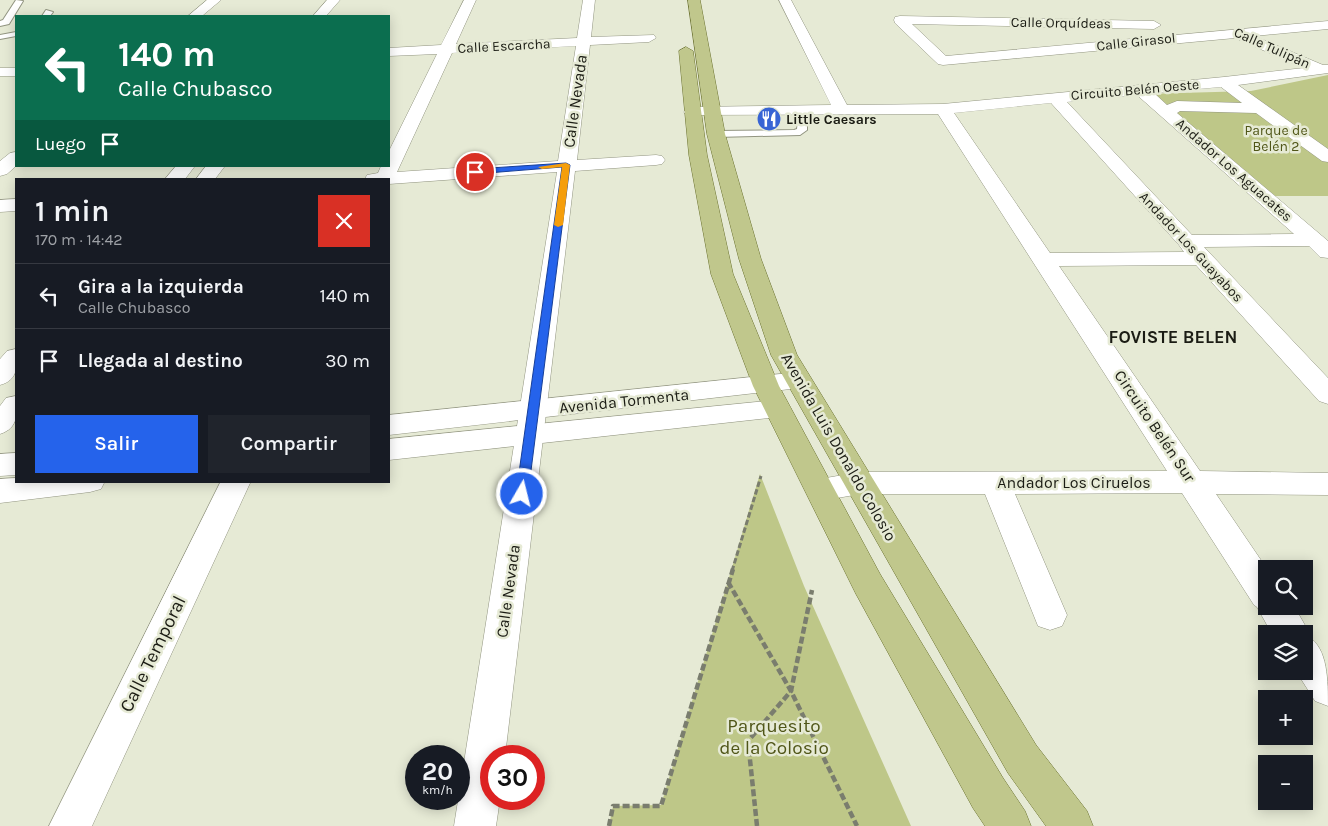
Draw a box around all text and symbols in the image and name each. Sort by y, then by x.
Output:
street label: Calle Orquídeas [1011,14,1111,32]
street label: Calle Tulipán [1231,24,1313,72]
street label: Calle Girasol [1096,29,1176,55]
text: 140 m [118,34,216,75]
icon: left [35,35,100,100]
street label: Calle Escarcha [457,35,551,57]
street label: Calle Nevada [559,53,591,149]
text: Calle Chubasco [118,76,273,102]
street label: Circuito Belén Oeste [1070,76,1200,104]
restaurant icon: Little Caesars [756,106,782,132]
place label: Little Caesars [786,111,877,128]
street label: Andador Los Aguacates [1172,115,1296,225]
park label: Parque de Belén 2 [1244,122,1308,155]
icon: arrive [96,130,124,158]
text: Luego [35,133,86,155]
pin [454,151,496,193]
icon: arrive [461,158,489,186]
street label: Andador Los Guayabos [1136,188,1246,306]
text: 1 min [35,193,109,229]
button: close [318,195,370,247]
text: 170 m · 14:42 [35,230,123,249]
text: Gira a la izquierda [78,276,244,298]
icon: left [35,282,63,310]
text: 140 m [320,285,370,307]
text: Calle Chubasco [78,298,190,317]
district label: FOVISTE BELEN [1109,326,1237,348]
icon: arrive [35,347,63,375]
text: Llegada al destino [78,350,243,372]
text: 30 m [325,350,370,372]
street label: Avenida Luis Donaldo Colosio [777,350,901,544]
street label: Circuito Belén Sur [1110,366,1200,486]
street label: Avenida Tormenta [558,385,690,417]
button: Salir [35,415,198,473]
button: Compartir [208,415,370,473]
position arrow [495,467,547,519]
street label: Andador Los Ciruelos [997,473,1151,492]
street label: Calle Nevada [492,543,524,639]
map controls [1258,560,1313,810]
button: search [1258,560,1313,615]
street label: Calle Temporal [115,592,191,716]
button: layers [1258,625,1313,680]
button: + [1258,690,1313,745]
park label: Parquesito de la Colosio [719,715,829,759]
speed limit sign: 30 [480,745,545,810]
button: − [1258,755,1313,810]
text: 20 [422,757,453,786]
text: km/h [422,783,453,797]

